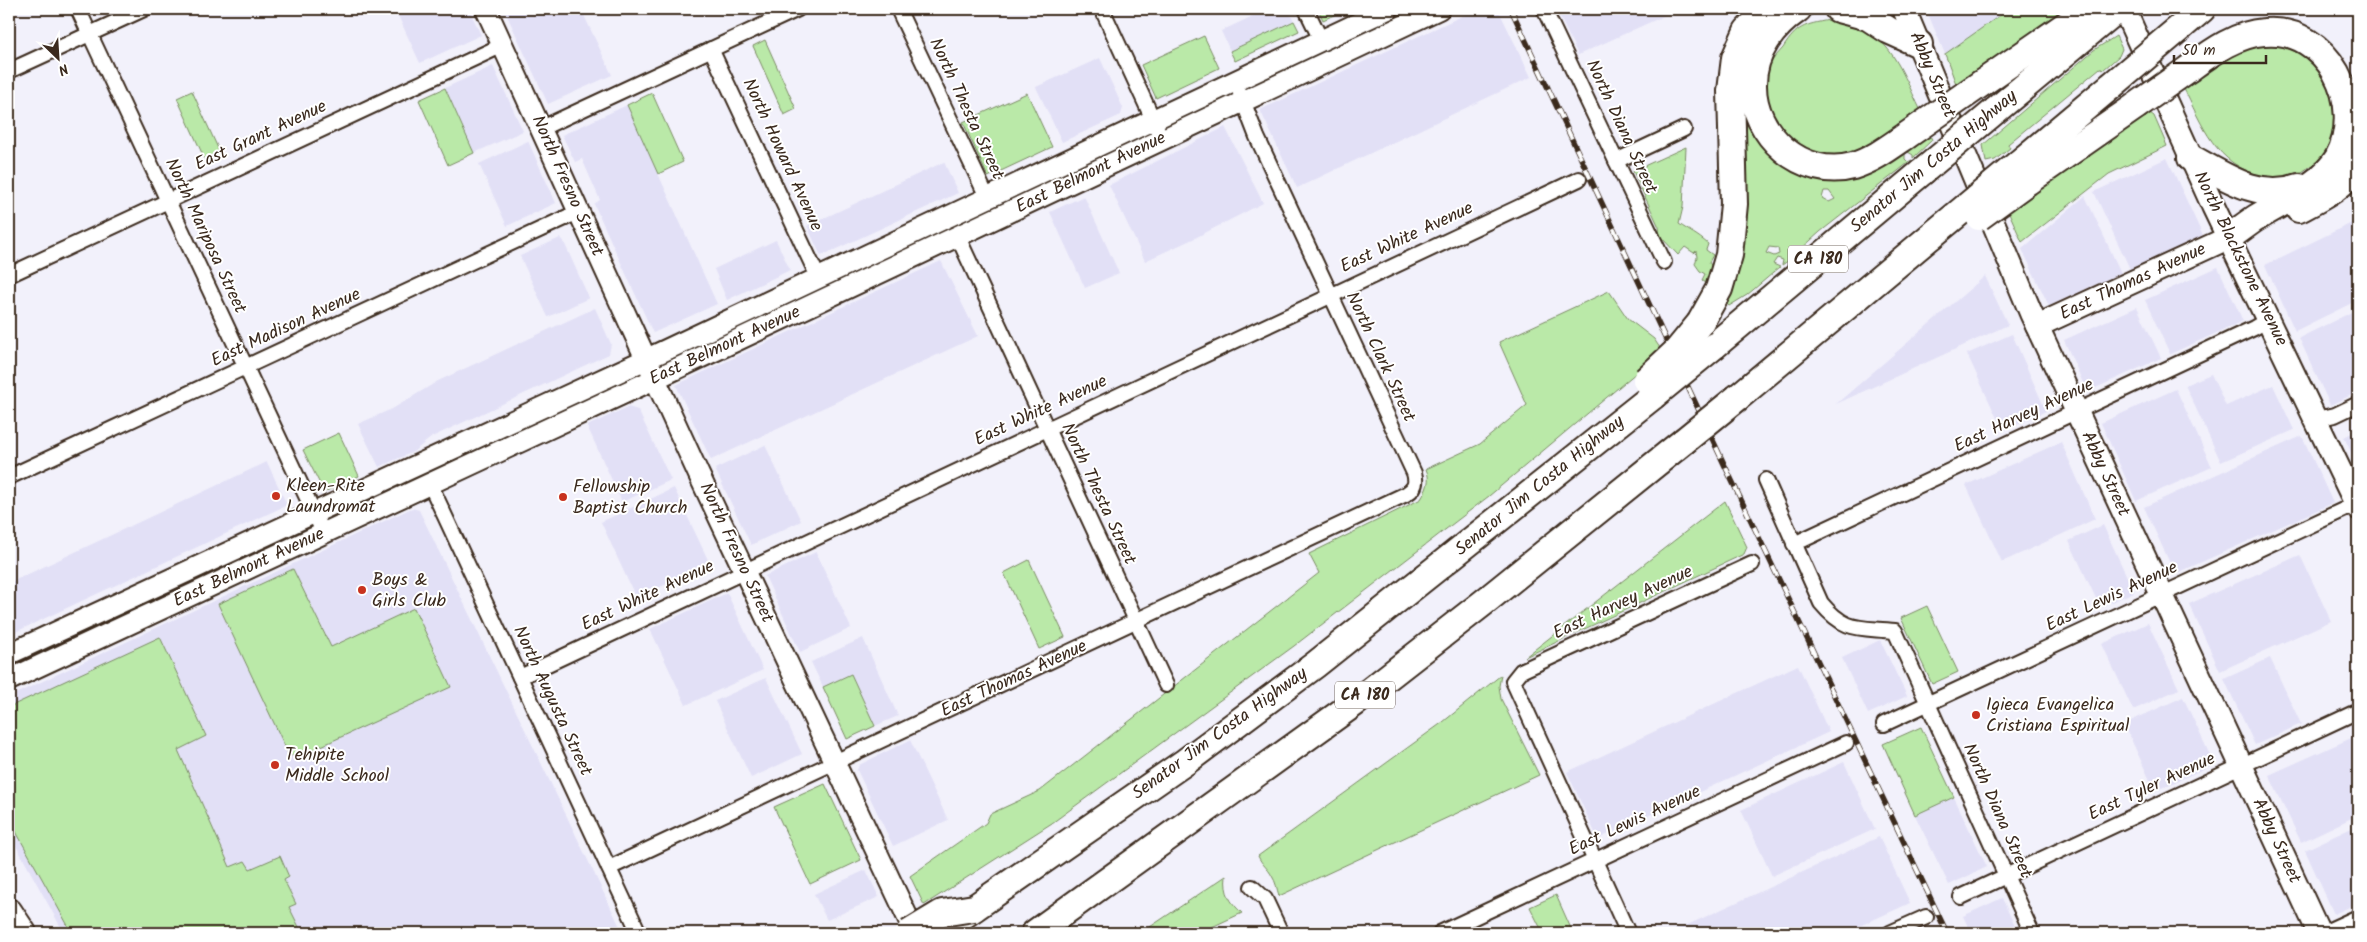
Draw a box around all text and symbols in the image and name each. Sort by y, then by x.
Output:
street label: Abby Street [1901,27,1964,124]
north arrow [32,32,82,82]
scale bar [2174,32,2267,64]
street label: North Thesta Street [920,33,1012,186]
text: 50 m [2182,39,2216,63]
street label: North Diana Street [1577,55,1665,200]
text: N [54,57,72,81]
street label: North Howard Avenue [734,74,830,236]
street label: Senator Jim Costa Highway [1844,83,2025,241]
street label: East Grant Avenue [190,93,332,179]
street label: North Fresno Street [523,111,612,262]
street label: East Belmont Avenue [1011,124,1171,222]
street label: North Mariposa Street [156,153,254,320]
street label: North Blackstone Avenue [2185,167,2295,351]
street label: East White Avenue [1336,194,1478,282]
street label: East Thomas Avenue [2055,235,2211,329]
road number: CA 180 [1788,245,1848,272]
street label: East Madison Avenue [206,281,366,375]
street label: North Clark Street [1337,287,1423,428]
street label: East Belmont Avenue [645,298,805,394]
street label: East White Avenue [970,367,1112,455]
street label: East Harvey Avenue [1949,371,2099,461]
street label: Senator Jim Costa Highway [1449,408,1632,564]
street label: North Thesta Street [1052,418,1144,571]
street label: Abby Street [2073,427,2138,522]
place label: Kleen-Rite Laundromat [286,472,376,522]
place label: Fellowship Baptist Church [573,473,687,523]
street label: North Fresno Street [691,478,782,629]
marker: Kleen-Rite Laundromat [270,490,282,502]
marker: Fellowship Baptist Church [557,491,569,503]
street label: East Belmont Avenue [169,520,329,616]
street label: East White Avenue [577,552,719,640]
street label: East Lewis Avenue [2041,554,2183,640]
street label: East Harvey Avenue [1548,558,1698,648]
place label: Boys & Girls Club [372,566,446,616]
marker: Boys & Girls Club [356,584,368,596]
street label: North Augusta Street [504,621,600,782]
street label: East Thomas Avenue [936,632,1092,726]
street label: Senator Jim Costa Highway [1126,660,1314,808]
road number: CA 180 [1335,682,1395,708]
place label: Igieca Evangelica Cristiana Espiritual [1986,691,2130,741]
marker: Igieca Evangelica Cristiana Espiritual [1970,709,1982,721]
street label: North Diana Street [1954,739,2040,884]
place label: Tehipite Middle School [285,741,390,791]
street label: East Tyler Avenue [2084,745,2220,829]
marker: Tehipite Middle School [269,759,281,771]
street label: East Lewis Avenue [1564,778,1706,864]
street label: Abby Street [2244,794,2309,889]

